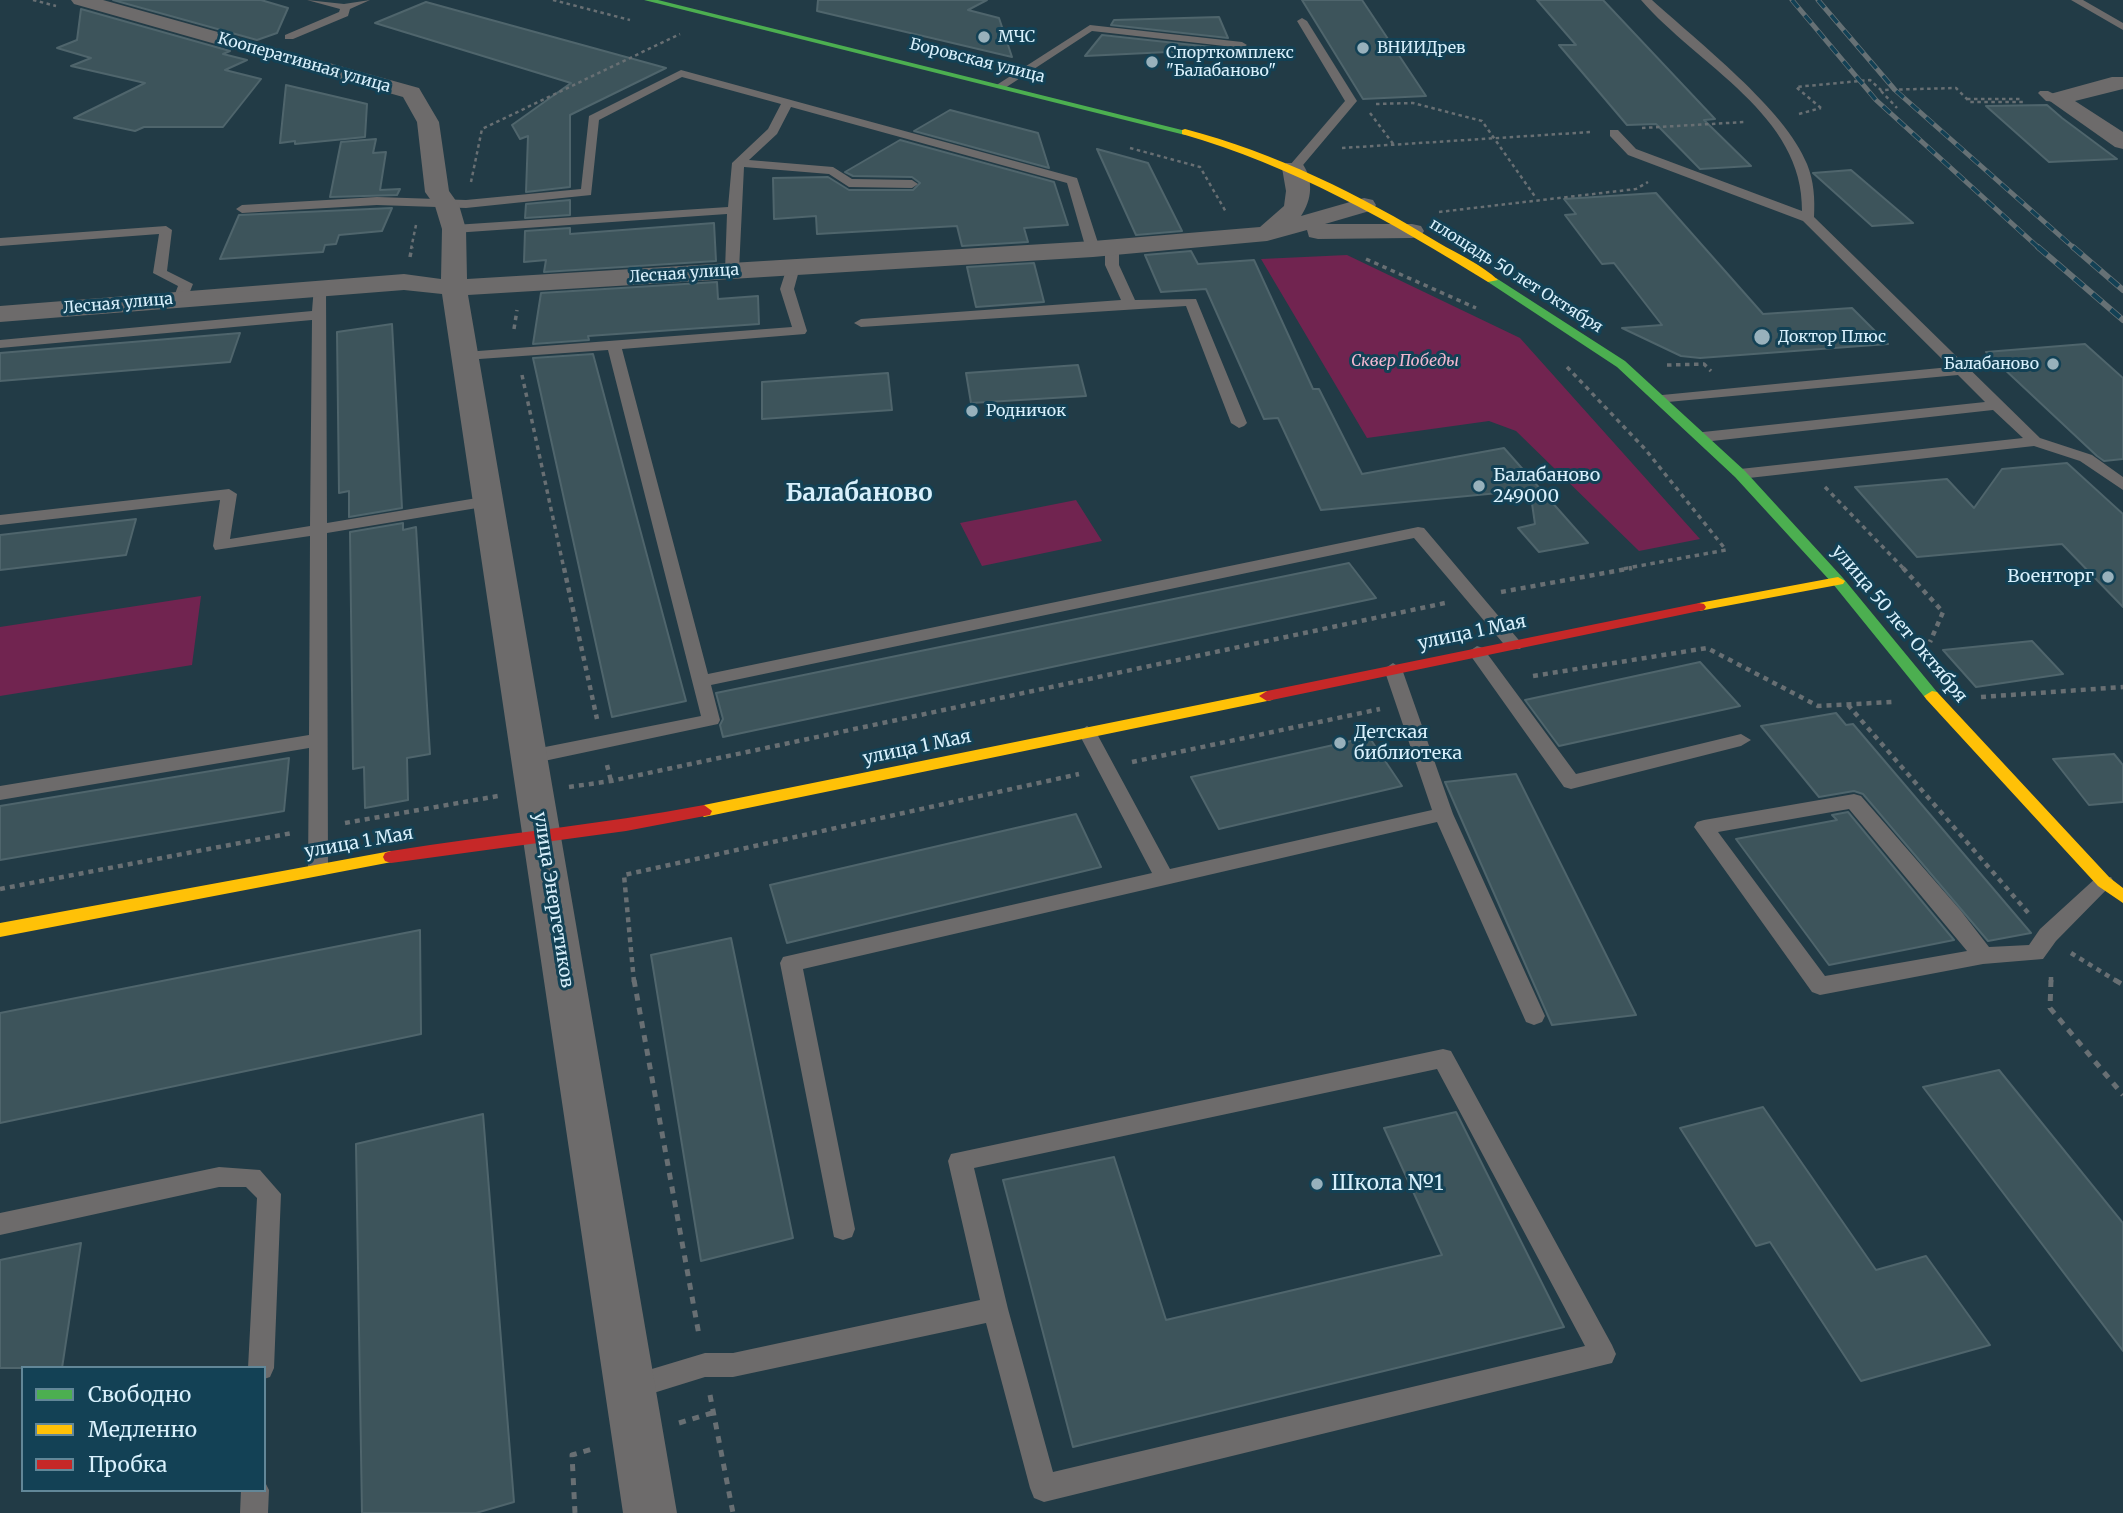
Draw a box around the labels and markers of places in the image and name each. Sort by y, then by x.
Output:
place label: МЧС [998,27,1035,47]
marker: МЧС [976,29,992,45]
place label: ВНИИДрев [1377,38,1465,58]
marker: ВНИИДрев [1355,40,1371,56]
place label: Спорткомплекс "Балабаново" [1166,43,1294,81]
marker: Спорткомплекс "Балабаново" [1144,54,1160,70]
marker: Доктор Плюс [1752,327,1772,347]
place label: Доктор Плюс [1778,327,1886,347]
place label: Балабаново [1944,354,2039,374]
marker: Балабаново [2045,356,2061,372]
place label: Родничок [986,401,1066,421]
marker: Родничок [964,403,980,419]
place label: Балабаново 249000 [1493,465,1600,508]
marker: Балабаново 249000 [1471,478,1487,494]
place label: Военторг [2007,566,2094,588]
marker: Военторг [2100,569,2116,585]
place label: Детская библиотека [1354,722,1462,764]
marker: Детская библиотека [1332,735,1348,751]
place label: Школа №1 [1331,1171,1444,1197]
marker: Школа №1 [1309,1176,1325,1192]

